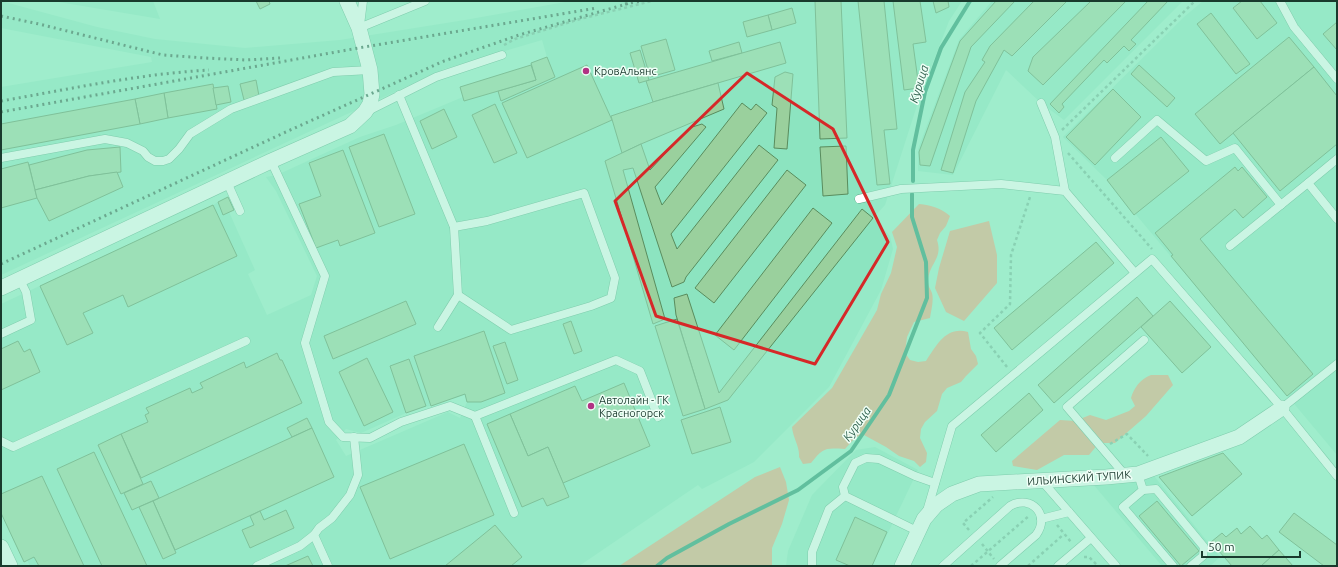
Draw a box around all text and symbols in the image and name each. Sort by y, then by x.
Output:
water label: Курица [907,63,931,104]
place label: КровАльянс [594,65,657,77]
marker: КровАльянс [581,66,591,76]
place label: Автолайн - ГК Красногорск [599,394,669,419]
marker: Автолайн - ГК Красногорск [586,401,596,411]
water label: Курица [840,404,873,443]
street label: ИЛЬИНСКИЙ ТУПИК [1027,468,1132,488]
scale bar [1202,533,1300,559]
text: 50 m [1208,540,1235,553]

